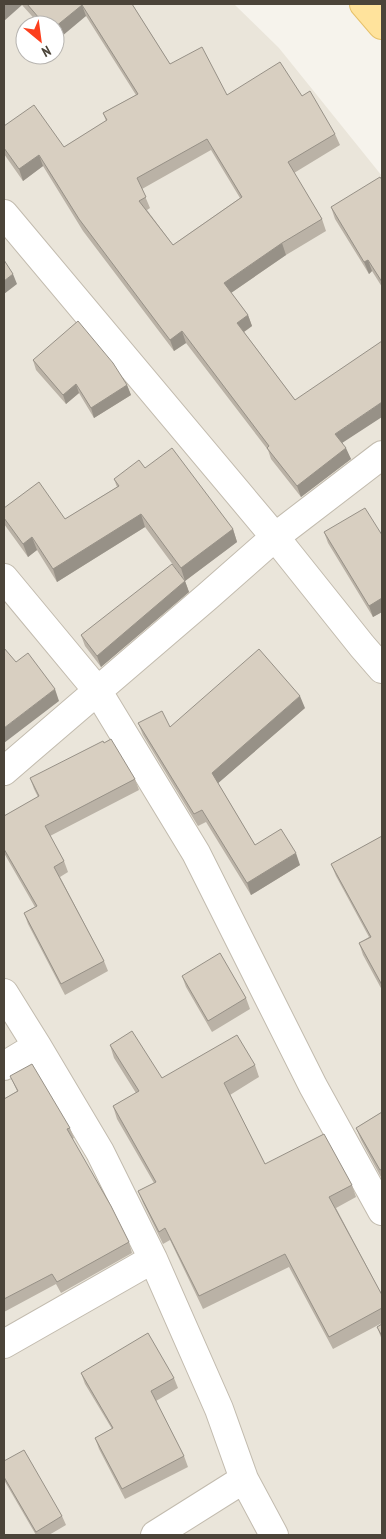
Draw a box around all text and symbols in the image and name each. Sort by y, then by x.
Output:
north arrow [15,15,65,65]
text: N [39,42,54,61]

